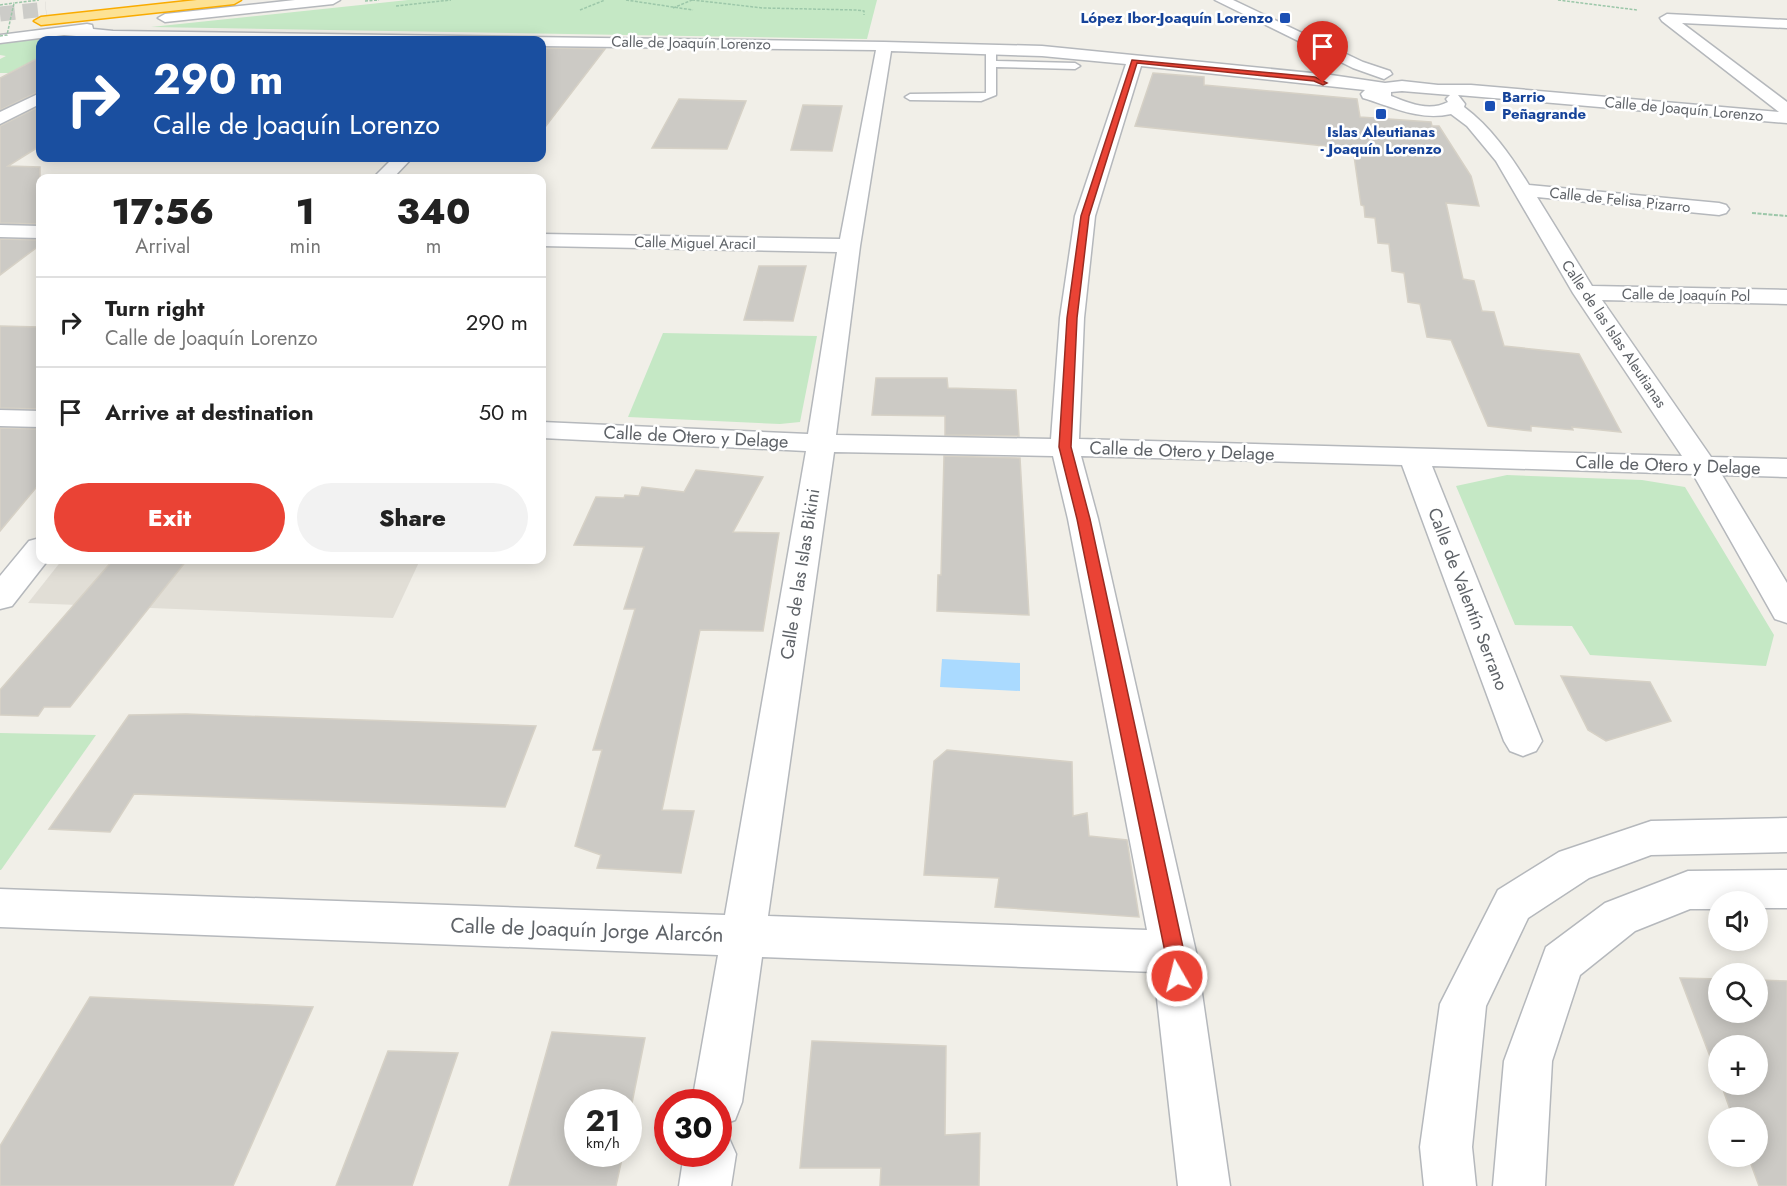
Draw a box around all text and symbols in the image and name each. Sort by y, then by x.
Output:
place label: López Ibor-Joaquín Lorenzo [1080,7,1273,29]
marker: López Ibor-Joaquín Lorenzo [1278,11,1292,25]
pin [1297,21,1348,83]
icon: arrive [1306,30,1339,63]
street label: Calle de Joaquín Lorenzo [611,31,771,55]
text: 290 m [153,49,284,110]
icon: right [54,60,132,138]
place label: Barrio Peñagrande [1502,86,1586,125]
street label: Calle de Joaquín Lorenzo [1604,91,1764,127]
marker: Barrio Peñagrande [1483,99,1497,113]
text: Calle de Joaquín Lorenzo [153,105,440,144]
marker: Islas Aleutianas - Joaquín Lorenzo [1374,107,1388,121]
place label: Islas Aleutianas - Joaquín Lorenzo [1320,121,1442,160]
street label: Calle de Felisa Pizarro [1548,182,1692,218]
text: 17:56 [112,185,214,237]
text: 1 [296,185,315,237]
text: 340 [396,185,470,237]
street label: Calle Miguel Aracil [634,231,756,255]
text: Arrival [135,232,190,261]
text: min [290,232,321,261]
text: m [426,232,441,261]
street label: Calle de las Islas Aleutianas [1556,256,1672,412]
street label: Calle de Joaquín Pol [1622,283,1750,307]
text: Turn right [105,292,205,324]
icon: right [54,306,87,339]
text: 290 m [466,306,528,338]
text: Calle de Joaquín Lorenzo [105,324,318,353]
icon: arrive [54,396,87,429]
text: Arrive at destination [105,396,314,428]
text: 50 m [479,396,528,428]
street label: Calle de Otero y Delage [603,419,789,455]
street label: Calle de Otero y Delage [1089,435,1275,467]
street label: Calle de Otero y Delage [1575,449,1761,481]
button: Exit [54,483,285,552]
button: Share [297,483,528,552]
street label: Calle de las Islas Bikini [774,487,826,661]
street label: Calle de Valentín Serrano [1421,504,1515,694]
map controls [1708,891,1768,1167]
button: sound [1708,891,1768,951]
street label: Calle de Joaquín Jorge Alarcón [450,910,724,950]
position arrow [1145,944,1209,1008]
button: search [1708,963,1768,1023]
button: + [1708,1035,1768,1095]
speed limit sign: 30 [654,1089,732,1167]
text: 21 [586,1099,620,1142]
button: − [1708,1107,1768,1167]
text: km/h [586,1132,620,1154]

